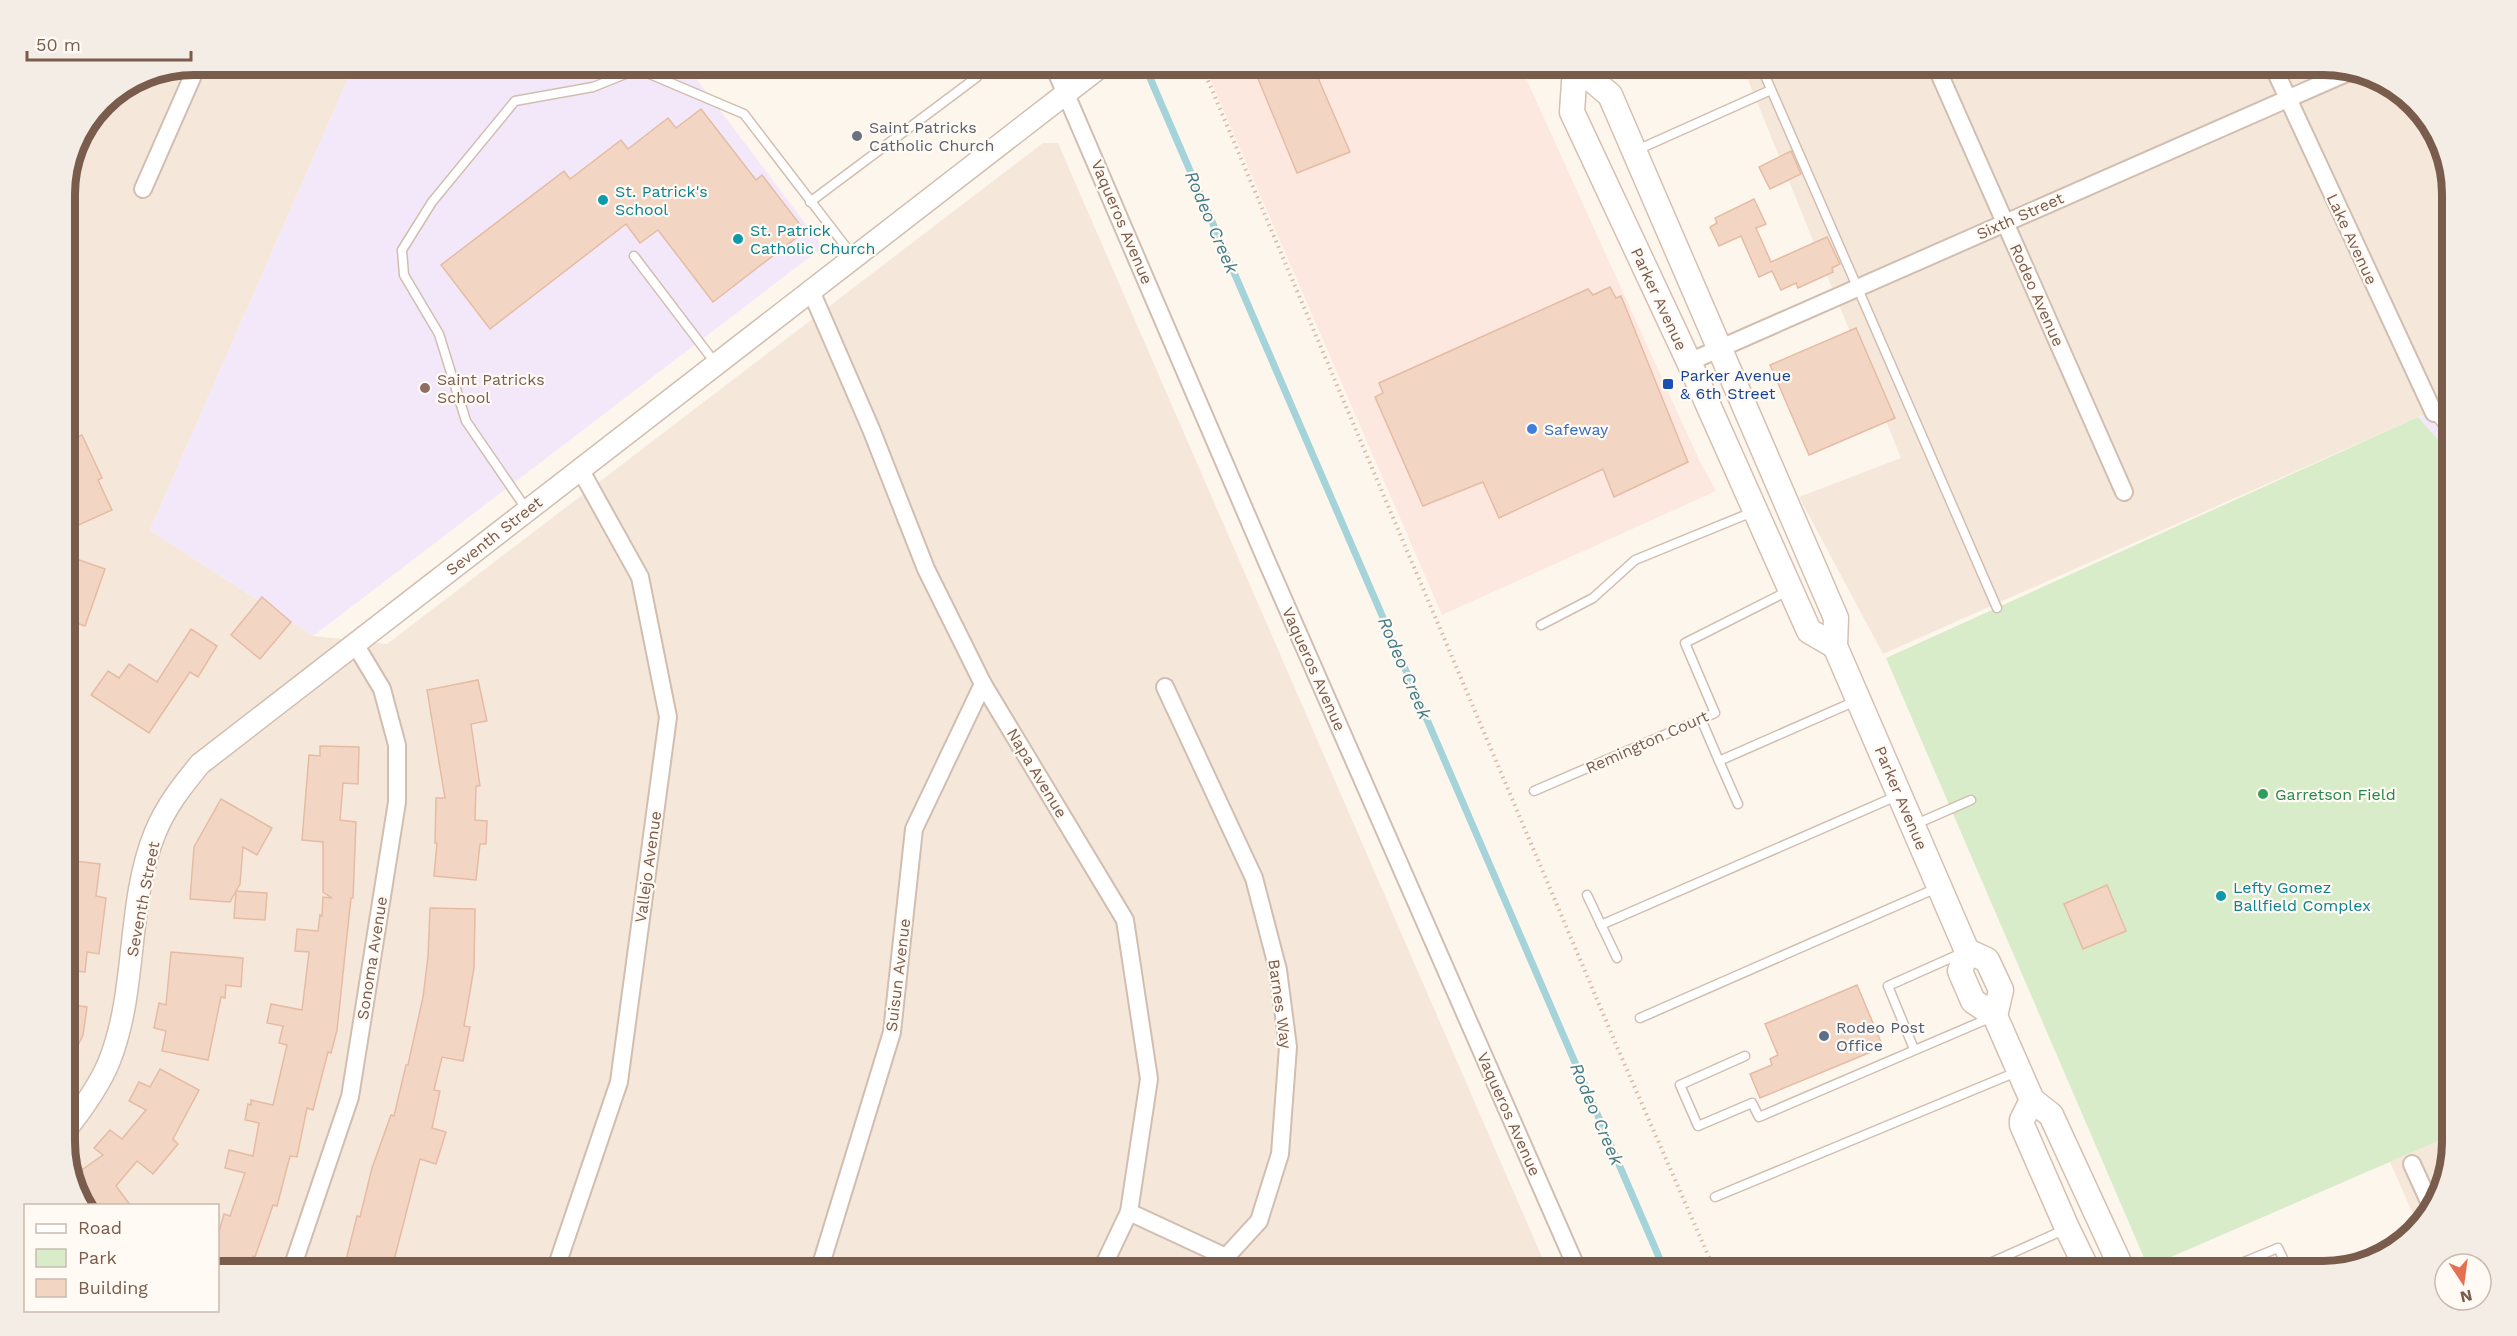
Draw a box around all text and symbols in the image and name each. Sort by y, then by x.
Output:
scale bar [27,24,190,62]
text: 50 m [36,34,81,55]
place label: Saint Patricks Catholic Church [869,118,994,155]
marker: Saint Patricks Catholic Church [850,129,864,143]
street label: Vaqueros Avenue [1087,157,1157,287]
water label: Rodeo Creek [1181,168,1243,277]
place label: St. Patrick's School [615,182,708,219]
street label: Sixth Street [1974,188,2067,244]
street label: Lake Avenue [2323,191,2381,287]
marker: St. Patrick's School [596,193,610,207]
place label: St. Patrick Catholic Church [750,221,875,258]
marker: St. Patrick Catholic Church [731,232,745,246]
street label: Rodeo Avenue [2006,241,2068,349]
street label: Parker Avenue [1627,245,1691,353]
place label: Parker Avenue & 6th Street [1680,366,1791,403]
place label: Saint Patricks School [437,370,545,407]
marker: Parker Avenue & 6th Street [1661,377,1675,391]
marker: Saint Patricks School [418,381,432,395]
place label: Safeway [1544,420,1609,439]
marker: Safeway [1525,422,1539,436]
street label: Seventh Street [442,492,546,579]
street label: Vaqueros Avenue [1278,604,1350,734]
water label: Rodeo Creek [1374,614,1436,723]
street label: Remington Court [1583,706,1712,778]
street label: Napa Avenue [1003,725,1071,821]
street label: Parker Avenue [1871,743,1931,853]
place label: Garretson Field [2275,785,2396,804]
marker: Garretson Field [2256,787,2270,801]
street label: Vallejo Avenue [631,810,665,924]
street label: Seventh Street [123,840,164,958]
place label: Lefty Gomez Ballfield Complex [2233,878,2371,915]
marker: Lefty Gomez Ballfield Complex [2214,889,2228,903]
street label: Sonoma Avenue [353,895,391,1021]
street label: Suisun Avenue [882,917,914,1033]
street label: Barnes Way [1264,958,1296,1051]
place label: Rodeo Post Office [1836,1018,1925,1055]
marker: Rodeo Post Office [1817,1029,1831,1043]
street label: Vaqueros Avenue [1473,1049,1545,1179]
water label: Rodeo Creek [1566,1060,1628,1169]
legend [24,1204,219,1312]
text: Road [78,1217,122,1238]
text: Park [78,1247,117,1268]
north arrow [2433,1252,2493,1312]
text: Building [78,1277,148,1298]
text: N [2458,1286,2474,1307]

